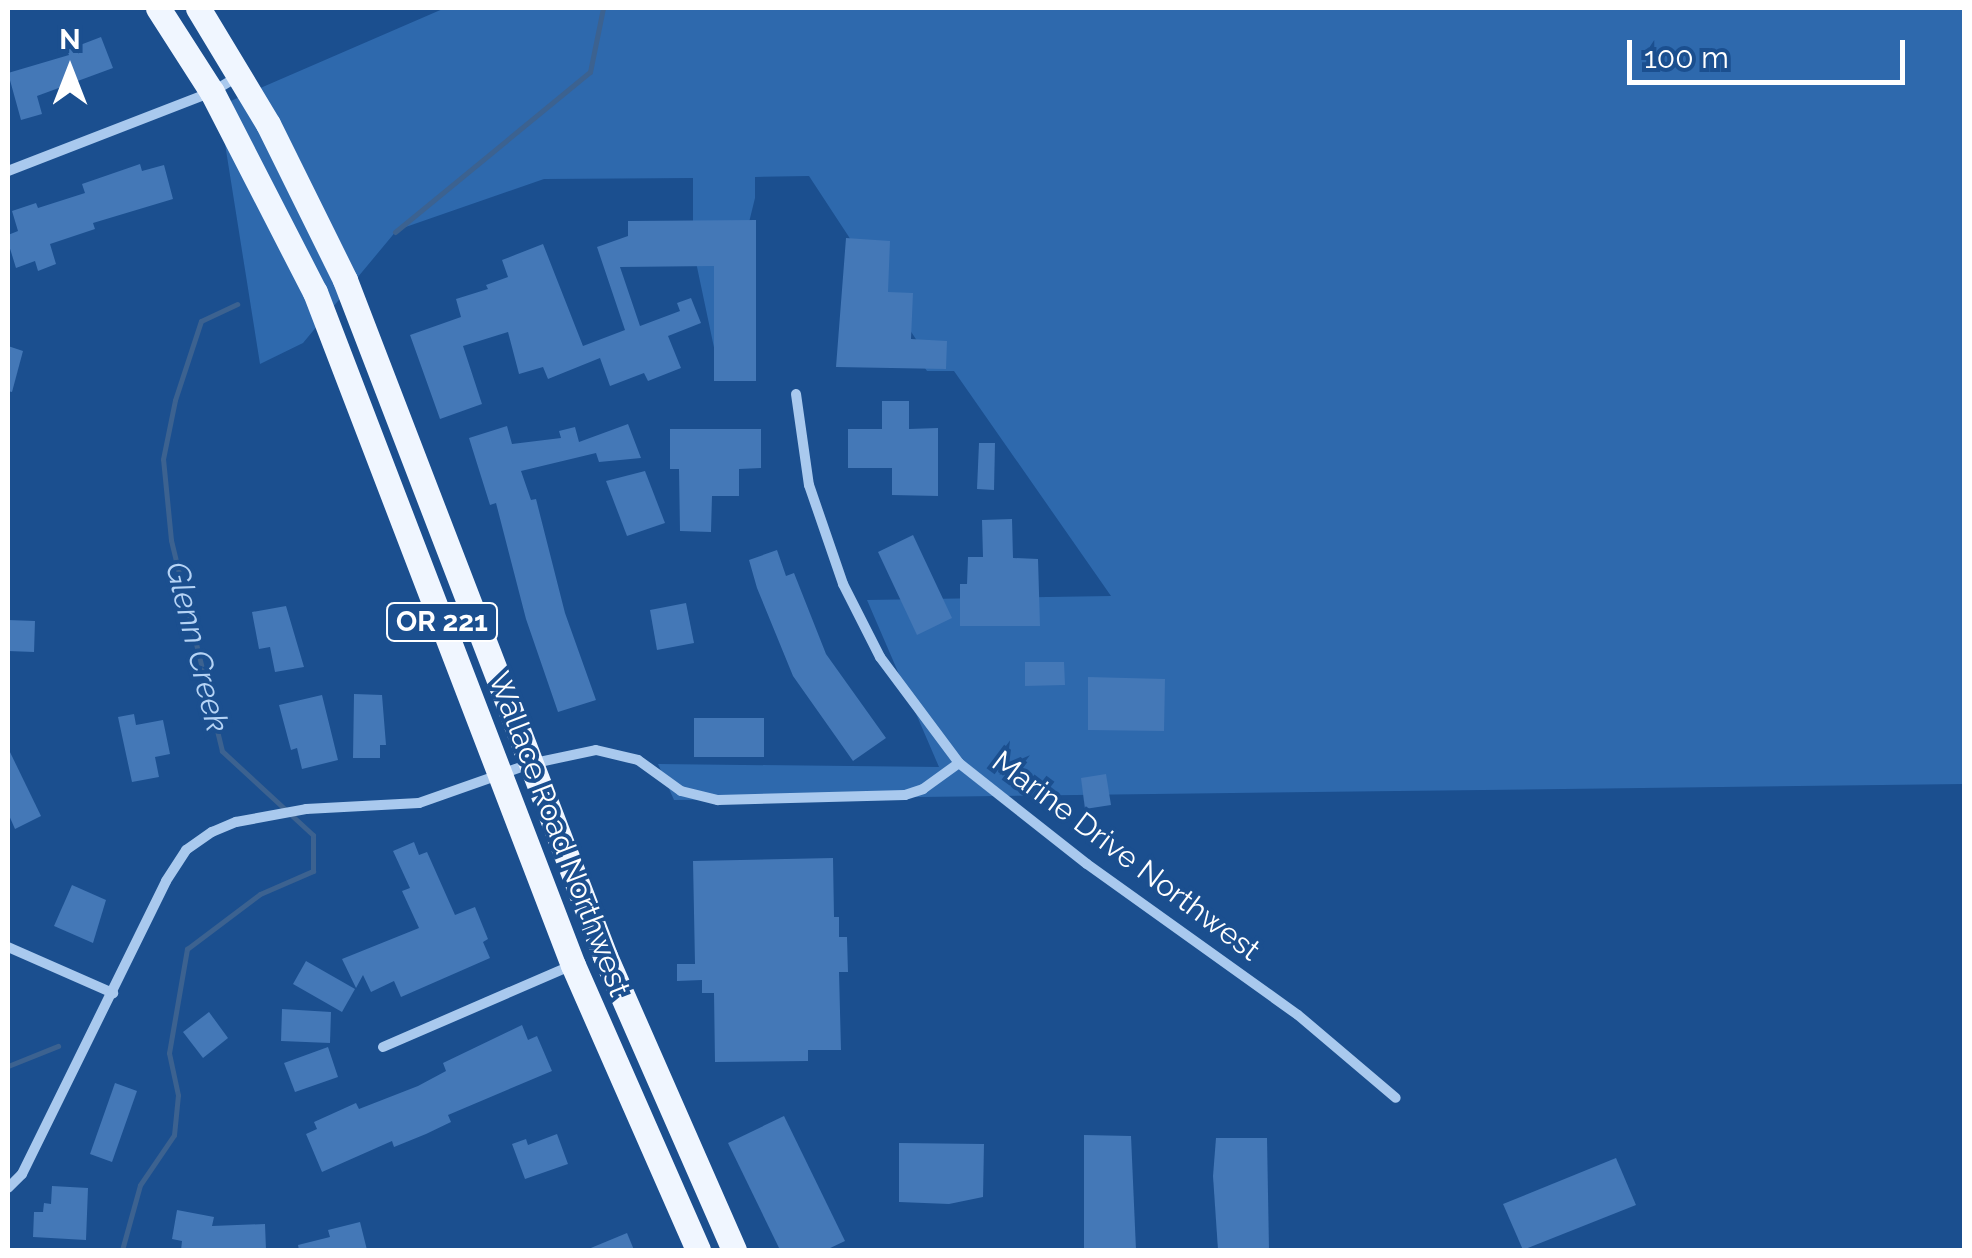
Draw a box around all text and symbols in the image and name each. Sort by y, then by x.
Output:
north arrow [20,20,120,120]
scale bar [1632,20,1910,82]
text: N [59,23,81,56]
text: 100 m [1644,40,1729,75]
water label: Glenn Creek [157,558,237,736]
road number: OR 221 [384,599,500,645]
street label: Wallace Road Northwest [480,667,638,1001]
street label: Marine Drive Northwest [985,744,1267,968]

